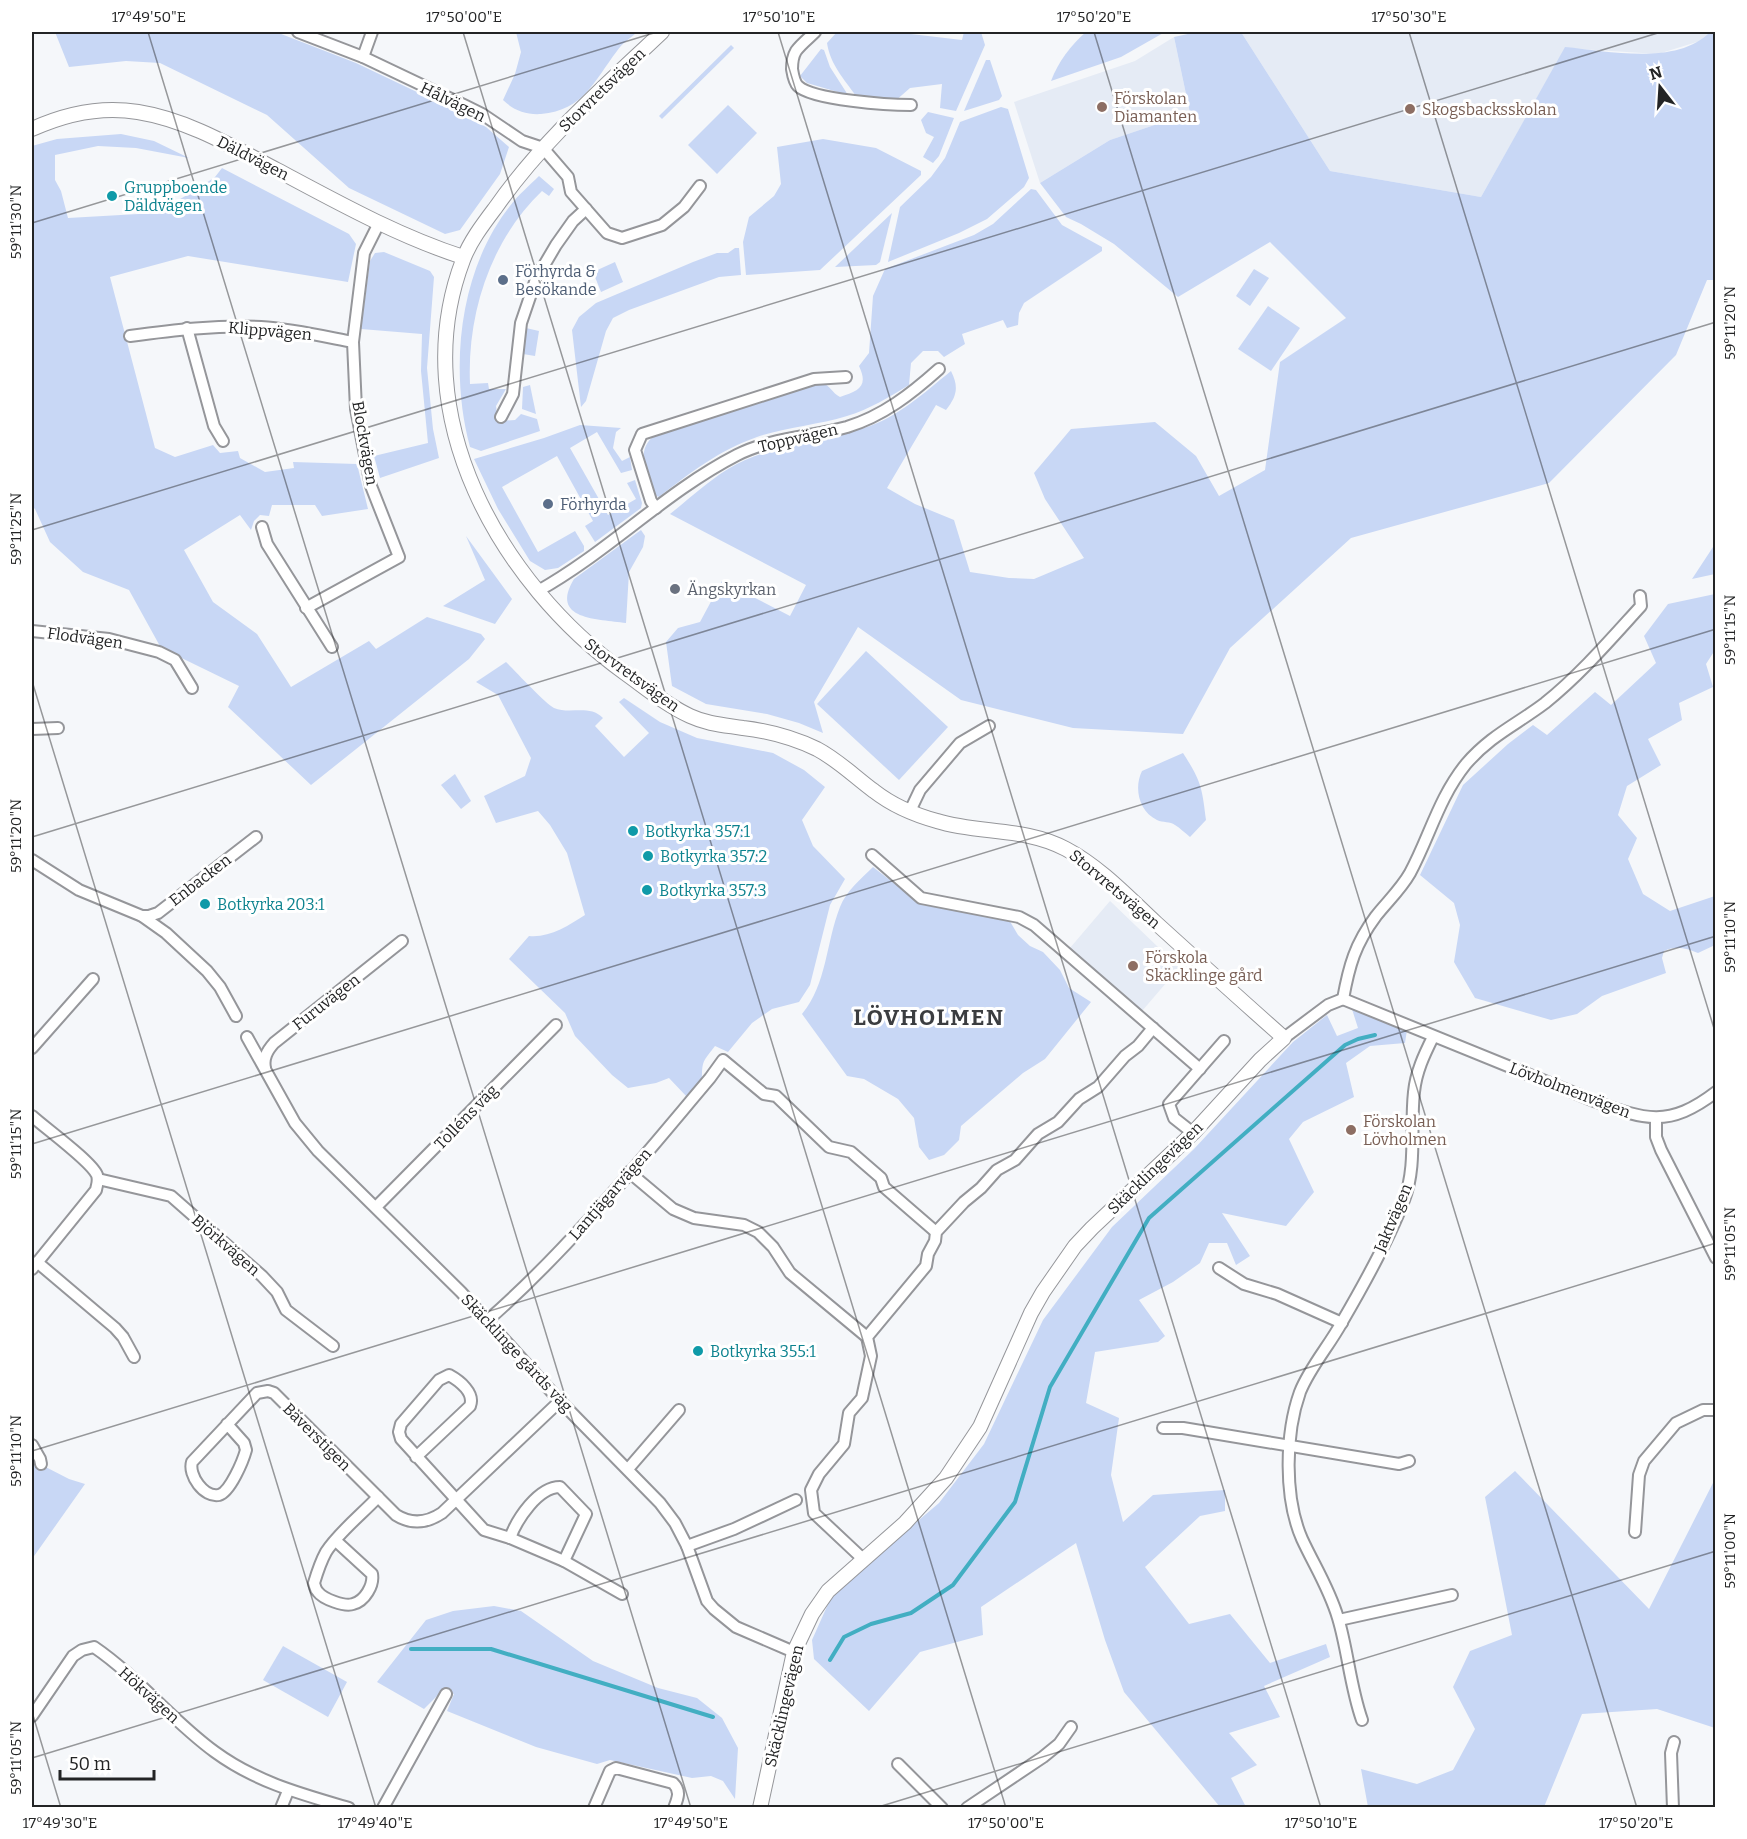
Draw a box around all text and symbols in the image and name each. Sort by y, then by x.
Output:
text: 17°49'50"E [112,8,186,26]
text: 17°50'00"E [426,8,502,26]
text: 17°50'10"E [743,8,815,26]
text: 17°50'20"E [1057,8,1131,26]
text: 17°50'30"E [1372,8,1446,26]
street label: Storvretsvägen [555,44,649,136]
north arrow [1630,57,1690,117]
text: N [1647,62,1664,84]
street label: Hålvägen [417,78,489,126]
place label: Förskolan Diamanten [1114,89,1197,126]
marker: Förskolan Diamanten [1095,100,1109,114]
place label: Skogsbacksskolan [1422,100,1557,119]
marker: Skogsbacksskolan [1403,102,1417,116]
street label: Däldvägen [214,132,292,184]
place label: Gruppboende Däldvägen [124,178,227,215]
text: 59°11'30"N [7,185,25,259]
marker: Gruppboende Däldvägen [105,189,119,203]
place label: Förhyrda & Besökande [515,262,596,299]
marker: Förhyrda & Besökande [496,273,510,287]
text: 59°11'20"N [1721,286,1739,360]
street label: Klippvägen [227,318,313,344]
street label: Blockvägen [348,399,382,487]
street label: Toppvägen [756,420,840,456]
text: 59°11'25"N [7,493,25,565]
place label: Förhyrda [560,495,627,514]
marker: Förhyrda [541,497,555,511]
place label: Ängskyrkan [687,580,776,599]
marker: Ängskyrkan [668,582,682,596]
text: 59°11'15"N [1721,595,1739,665]
street label: Flodvägen [46,623,124,653]
street label: Storvretsvägen [581,634,683,716]
text: 59°11'20"N [7,799,25,873]
place label: Botkyrka 357:1 [645,822,750,841]
marker: Botkyrka 357:1 [626,824,640,838]
street label: Storvretsvägen [1066,846,1164,932]
place label: Botkyrka 357:2 [660,847,767,866]
marker: Botkyrka 357:2 [641,849,655,863]
street label: Enbacken [165,850,235,910]
place label: Botkyrka 357:3 [659,881,767,900]
marker: Botkyrka 357:3 [640,883,654,897]
place label: Botkyrka 203:1 [217,895,325,914]
marker: Botkyrka 203:1 [198,897,212,911]
text: 59°11'10"N [1721,901,1739,973]
place label: Förskola Skäcklinge gård [1145,948,1263,985]
marker: Förskola Skäcklinge gård [1126,959,1140,973]
street label: Furuvägen [289,970,363,1034]
district label: LÖVHOLMEN [854,1004,1004,1031]
street label: Lövholmenvägen [1507,1058,1633,1122]
street label: Tolléns väg [430,1081,502,1153]
text: 59°11'15"N [7,1109,25,1179]
place label: Förskolan Lövholmen [1363,1112,1447,1149]
street label: Skäcklingevägen [1103,1118,1207,1218]
marker: Förskolan Lövholmen [1344,1123,1358,1137]
street label: Lantjägarvägen [565,1144,655,1244]
street label: Jaktvägen [1370,1181,1416,1256]
text: 59°11'05"N [1721,1207,1739,1281]
street label: Björkvägen [188,1210,264,1280]
street label: Skäcklinge gårds väg [457,1290,577,1416]
place label: Botkyrka 355:1 [710,1342,816,1361]
marker: Botkyrka 355:1 [691,1344,705,1358]
street label: Bäverstigen [279,1399,355,1475]
text: 59°11'10"N [7,1415,25,1487]
text: 59°11'00"N [1721,1513,1739,1589]
street label: Skäcklingevägen [761,1643,807,1769]
street label: Hökvägen [115,1663,183,1727]
text: 59°11'05"N [7,1721,25,1795]
scale bar [60,1743,154,1781]
text: 50 m [69,1753,111,1775]
text: 17°49'30"E [23,1814,97,1832]
text: 17°49'40"E [337,1814,413,1832]
text: 17°49'50"E [654,1814,728,1832]
text: 17°50'00"E [968,1814,1044,1832]
text: 17°50'10"E [1285,1814,1357,1832]
text: 17°50'20"E [1599,1814,1673,1832]

